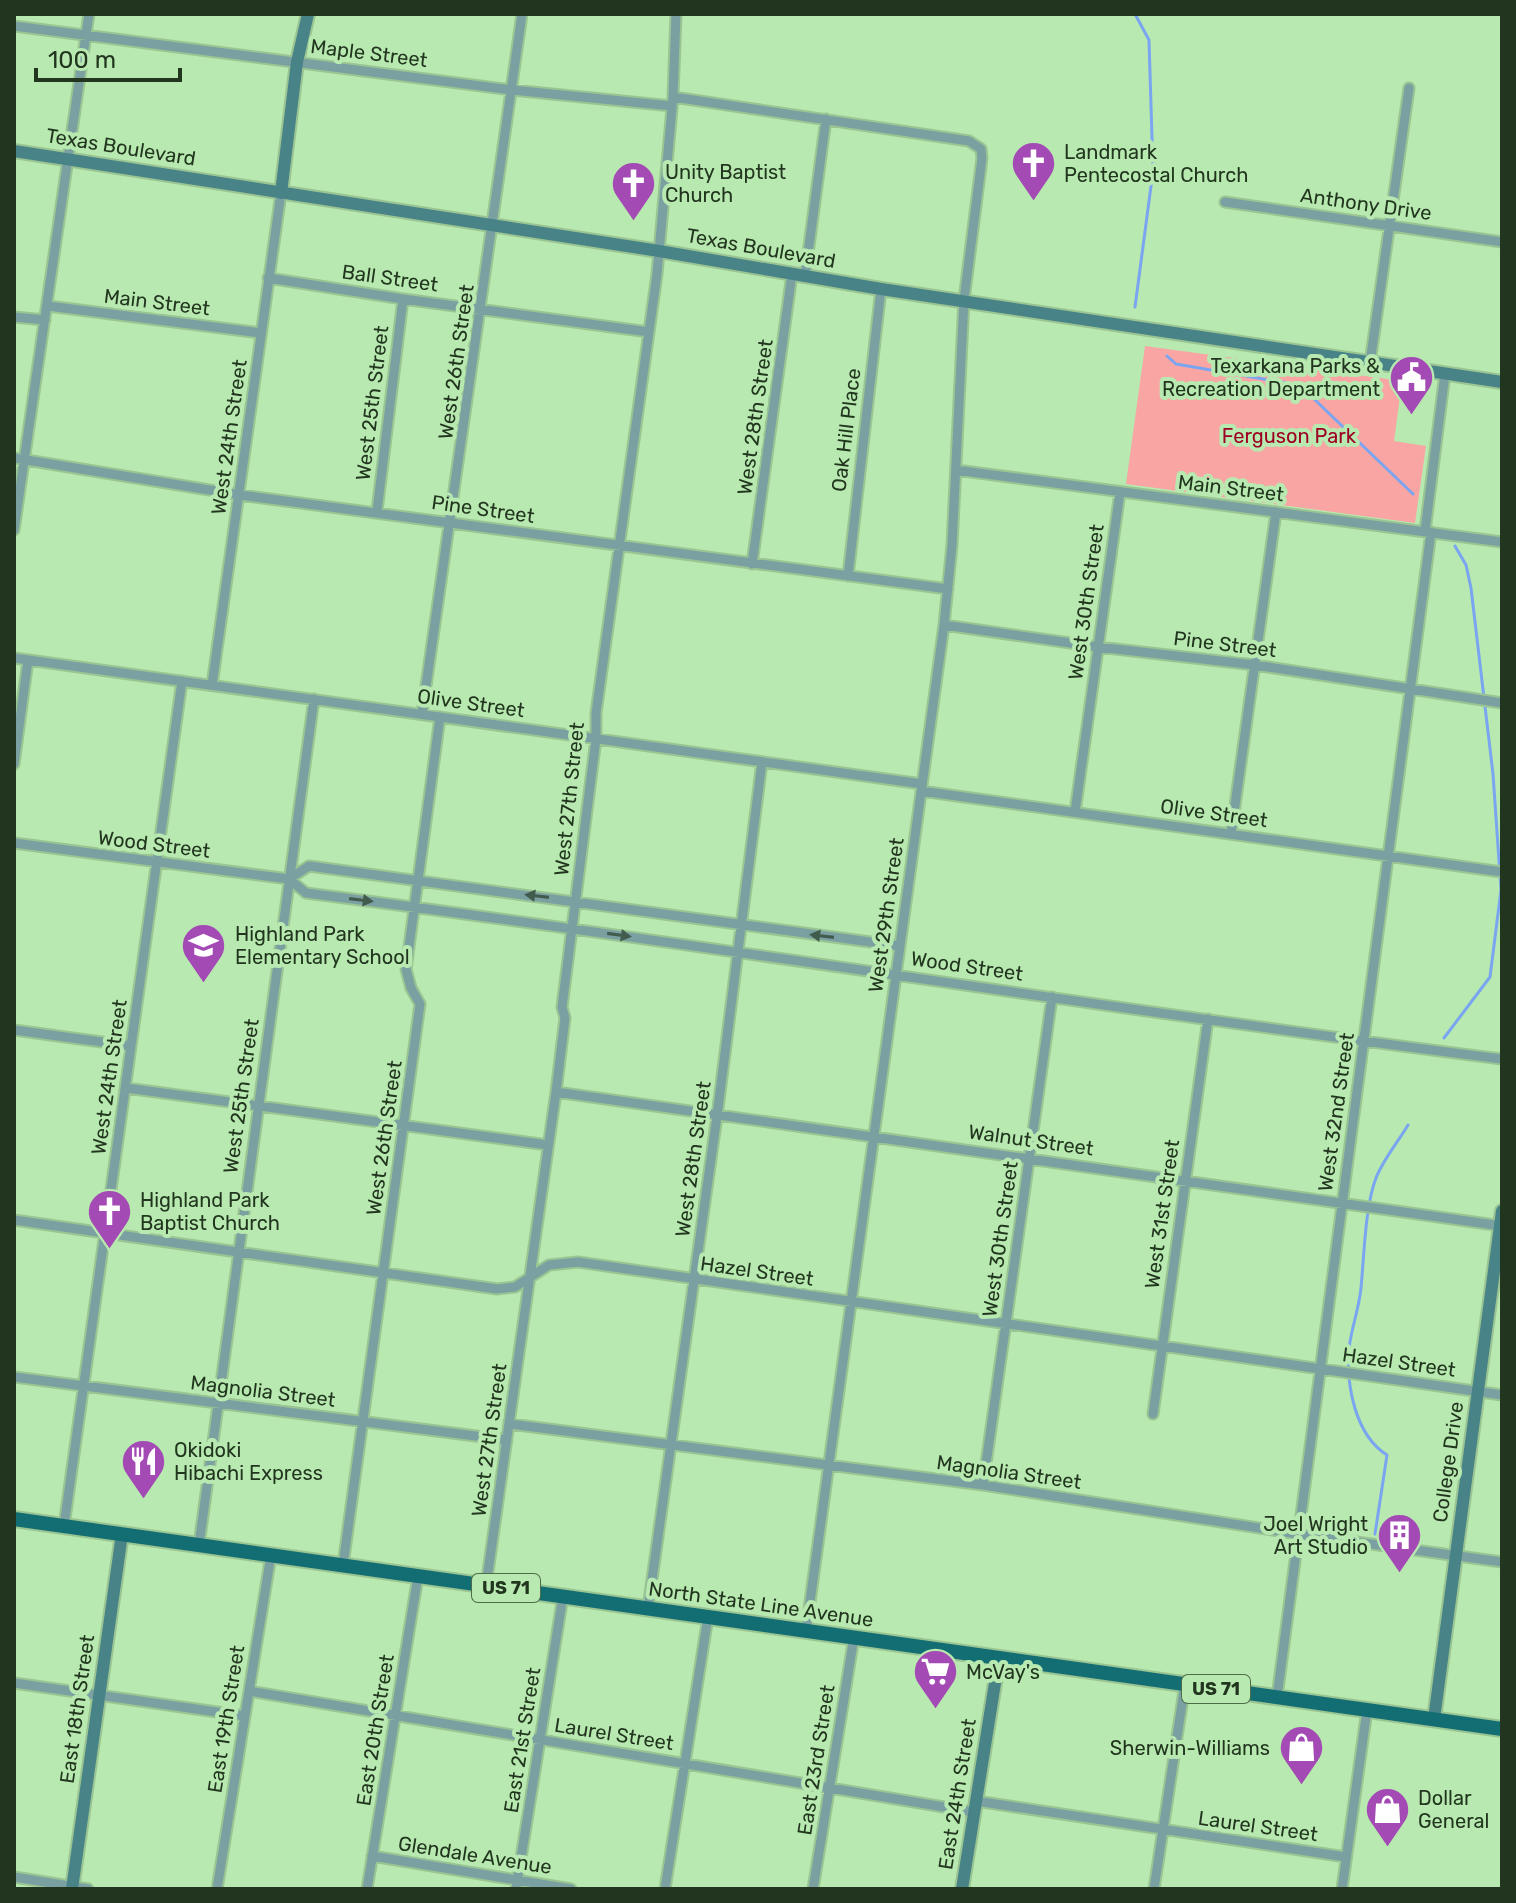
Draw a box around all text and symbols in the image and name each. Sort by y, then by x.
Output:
scale bar [36,32,180,82]
street label: Maple Street [309,34,429,72]
text: 100 m [48,46,116,74]
street label: Texas Boulevard [45,123,197,171]
church icon: Landmark Pentecostal Church [1009,140,1057,203]
place label: Landmark Pentecostal Church [1064,140,1248,187]
church icon: Unity Baptist Church [610,159,658,222]
place label: Unity Baptist Church [665,160,786,207]
street label: Anthony Drive [1299,183,1433,225]
street label: Texas Boulevard [685,223,837,273]
street label: Ball Street [340,259,440,297]
street label: West 26th Street [433,283,479,441]
street label: Main Street [103,284,212,320]
street label: West 25th Street [351,324,393,482]
street label: West 28th Street [732,337,778,496]
public building icon: Texarkana Parks & Recreation Department [1387,353,1435,416]
place label: Texarkana Parks & Recreation Department [1162,354,1380,401]
street label: West 24th Street [206,358,252,516]
street label: Oak Hill Place [827,367,865,493]
park label: Ferguson Park [1222,424,1357,448]
street label: Main Street [1177,470,1286,506]
street label: Pine Street [430,490,536,528]
street label: West 30th Street [1063,522,1109,681]
street label: Pine Street [1172,626,1278,662]
street label: Olive Street [416,684,526,722]
street label: West 27th Street [549,721,589,877]
street label: Olive Street [1159,794,1269,832]
street label: Wood Street [96,825,212,863]
street label: West 29th Street [863,836,909,994]
one-way arrow [524,889,549,902]
one-way arrow [349,894,374,907]
school or university icon: Highland Park Elementary School [180,922,228,985]
place label: Highland Park Elementary School [235,922,410,969]
one-way arrow [607,929,632,942]
one-way arrow [809,929,834,942]
street label: Wood Street [909,946,1025,986]
street label: West 24th Street [86,998,132,1156]
street label: West 25th Street [218,1017,264,1175]
street label: West 32nd Street [1313,1031,1359,1193]
street label: West 26th Street [361,1059,407,1217]
street label: West 28th Street [670,1079,716,1238]
street label: Walnut Street [967,1119,1095,1161]
street label: West 31st Street [1140,1138,1184,1290]
street label: West 30th Street [977,1159,1023,1318]
church icon: Highland Park Baptist Church [85,1188,133,1251]
place label: Highland Park Baptist Church [140,1188,280,1235]
street label: Hazel Street [699,1251,815,1291]
street label: Hazel Street [1341,1342,1457,1382]
street label: West 27th Street [466,1362,512,1518]
street label: Magnolia Street [189,1370,337,1412]
street label: College Drive [1428,1400,1468,1524]
restaurant icon: Okidoki Hibachi Express [119,1438,167,1501]
place label: Okidoki Hibachi Express [174,1438,323,1485]
street label: Magnolia Street [935,1450,1083,1494]
building icon: Joel Wright Art Studio [1375,1511,1423,1574]
place label: Joel Wright Art Studio [1263,1512,1368,1559]
road number: US 71 [472,1574,540,1602]
street label: North State Line Avenue [647,1576,875,1632]
street label: East 18th Street [55,1633,99,1785]
street label: East 19th Street [202,1643,250,1795]
supermarket icon: McVay's [911,1648,959,1711]
street label: East 20th Street [351,1652,399,1808]
place label: McVay's [966,1660,1040,1684]
street label: East 21st Street [499,1665,545,1815]
road number: US 71 [1182,1675,1250,1703]
street label: East 23rd Street [792,1683,840,1837]
street label: Laurel Street [553,1713,676,1755]
street label: East 24th Street [933,1717,981,1871]
shop icon: Sherwin-Williams [1277,1724,1325,1787]
place label: Sherwin-Williams [1110,1736,1270,1760]
shop icon: Dollar General [1363,1785,1411,1848]
place label: Dollar General [1418,1786,1489,1833]
street label: Laurel Street [1197,1806,1320,1846]
street label: Glendale Avenue [396,1831,554,1879]

